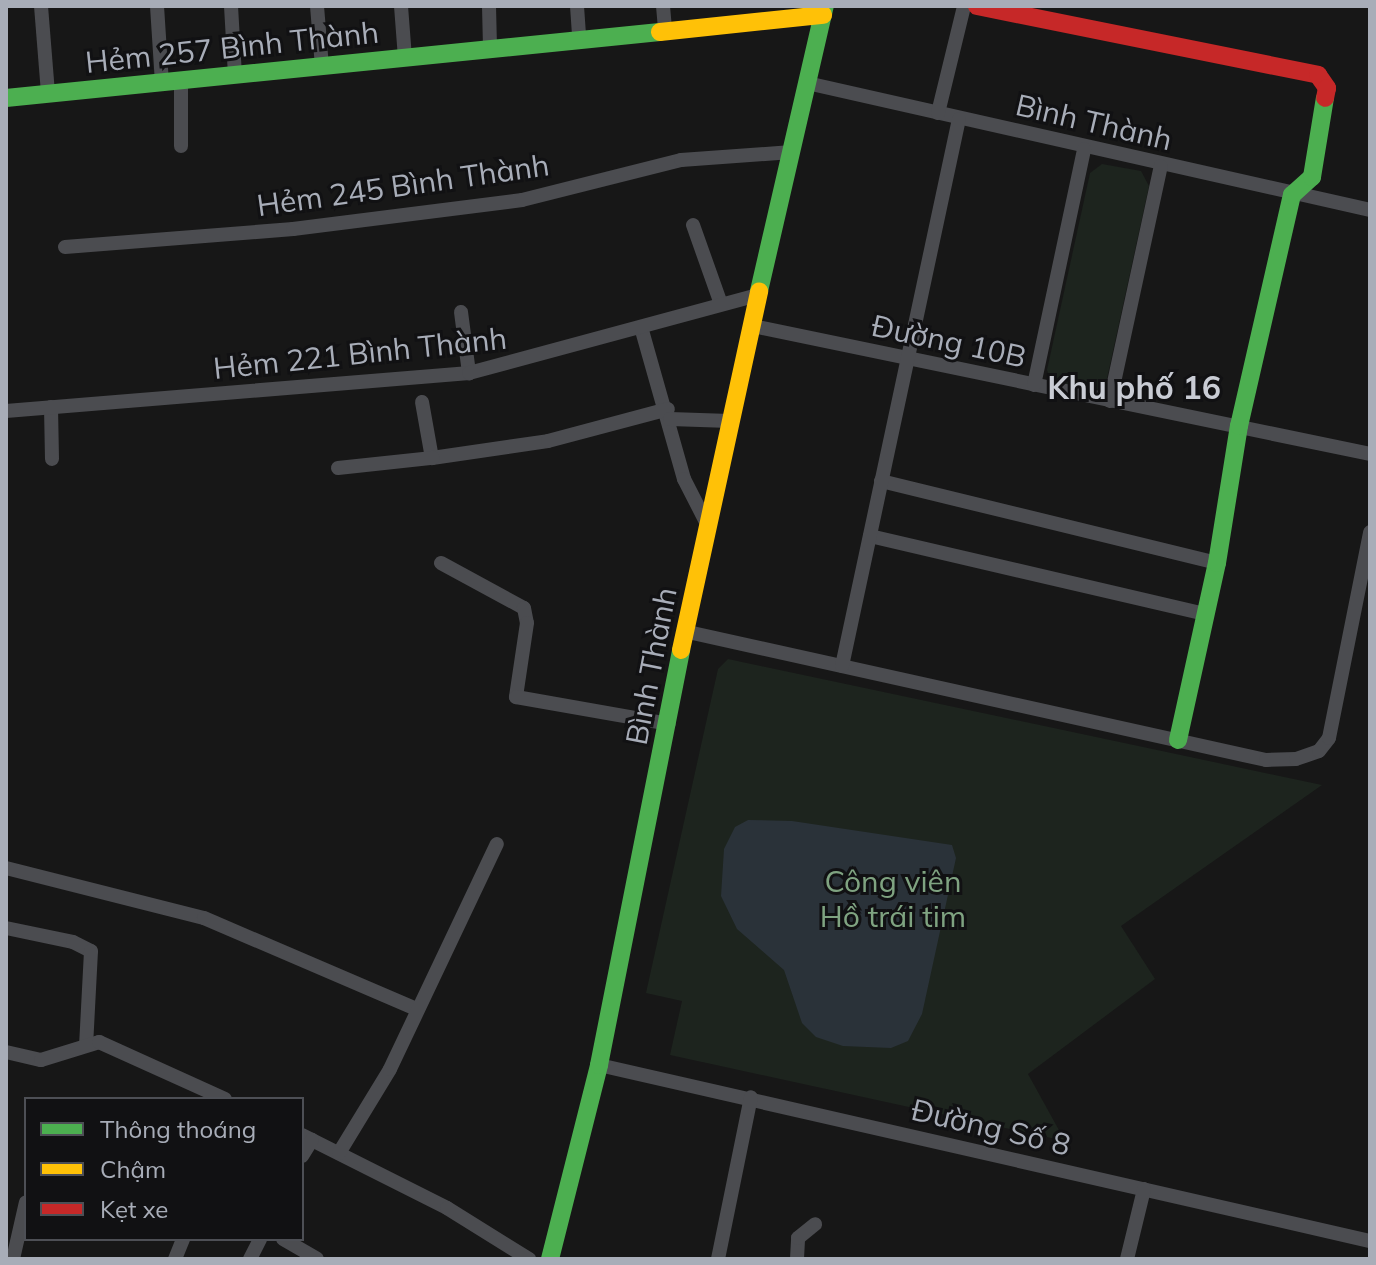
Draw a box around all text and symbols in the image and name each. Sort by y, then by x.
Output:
street label: Hẻm 257 Bình Thành [84,14,380,80]
street label: Bình Thành [1012,87,1176,157]
street label: Hẻm 245 Bình Thành [255,147,551,223]
street label: Đường 10B [869,307,1029,375]
street label: Hẻm 221 Bình Thành [212,320,508,386]
district label: Khu phố 16 [1047,368,1221,406]
street label: Bình Thành [618,584,684,748]
park label: Công viên Hồ trái tim [820,863,966,934]
street label: Đường Số 8 [908,1091,1074,1163]
legend [24,1097,304,1241]
text: Thông thoáng [100,1114,256,1144]
text: Chậm [100,1154,166,1184]
text: Kẹt xe [100,1194,168,1224]

